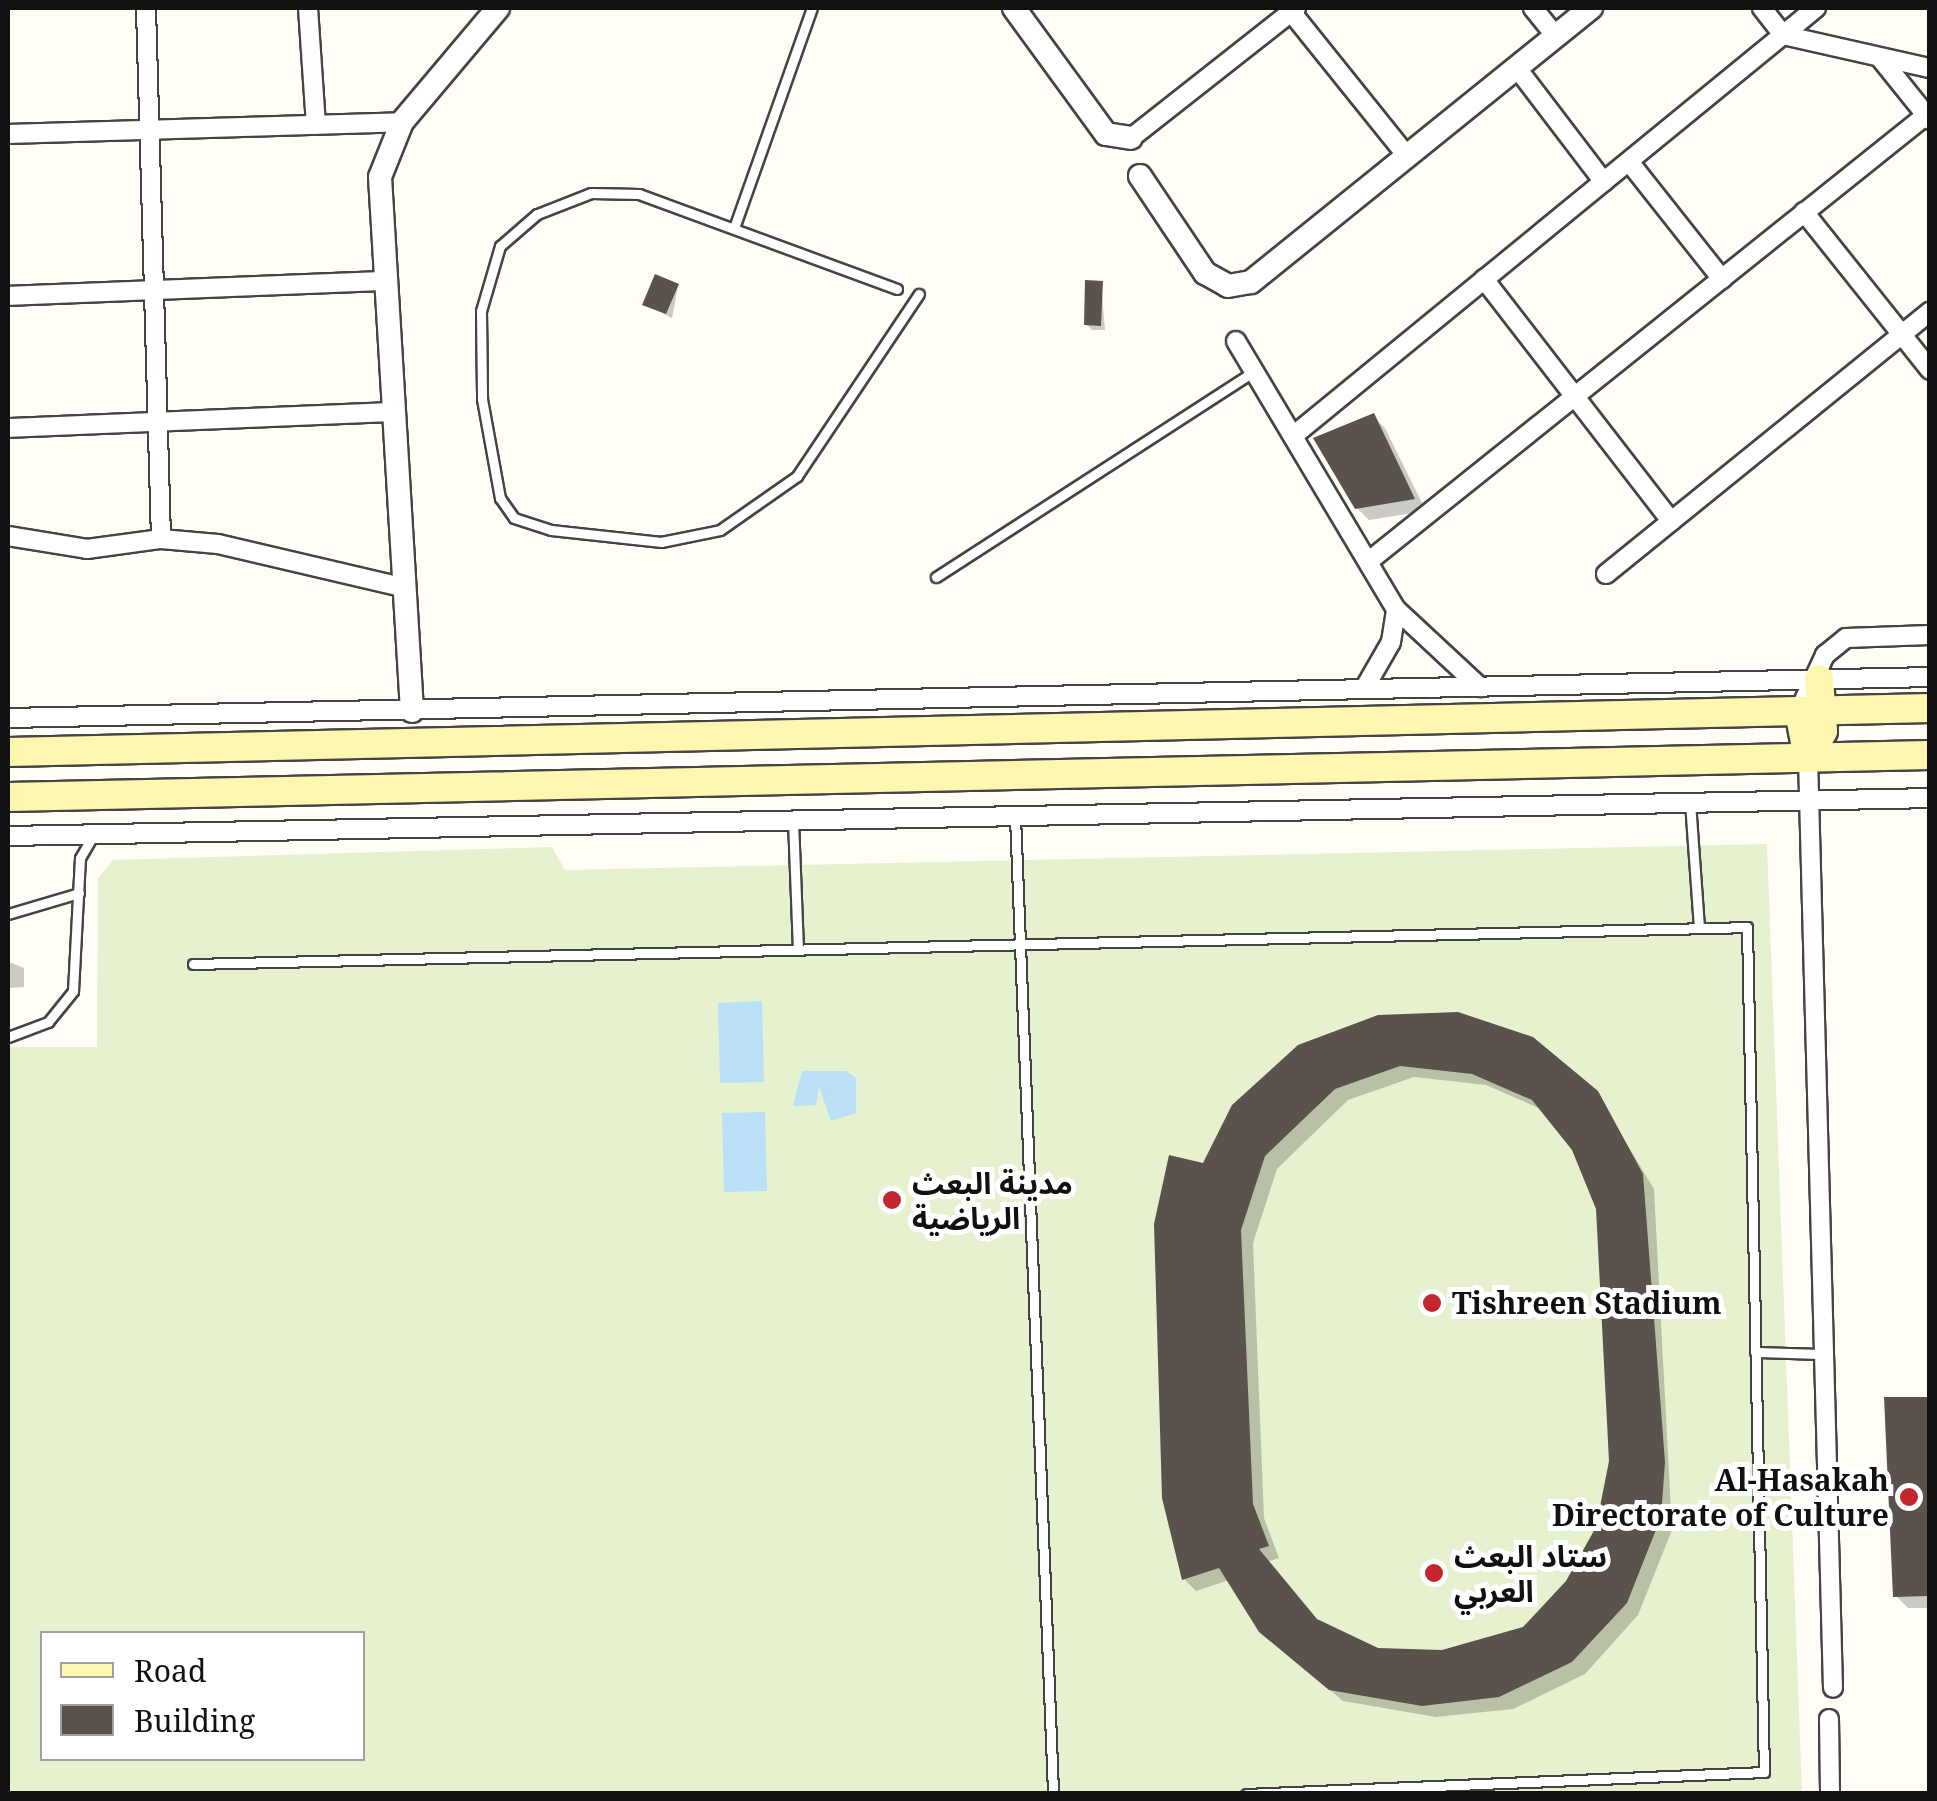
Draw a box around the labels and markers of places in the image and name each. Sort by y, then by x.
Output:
place label: مدينة البعث الرياضية [912,1165,1073,1236]
marker: مدينة البعث الرياضية [881,1189,903,1211]
place label: Tishreen Stadium [1452,1285,1722,1321]
marker: Tishreen Stadium [1421,1292,1443,1314]
place label: Al-Hasakah Directorate of Culture [1552,1462,1889,1532]
marker: Al-Hasakah Directorate of Culture [1898,1486,1920,1508]
place label: ستاد البعث العربي [1454,1538,1607,1608]
marker: ستاد البعث العربي [1423,1562,1445,1584]

